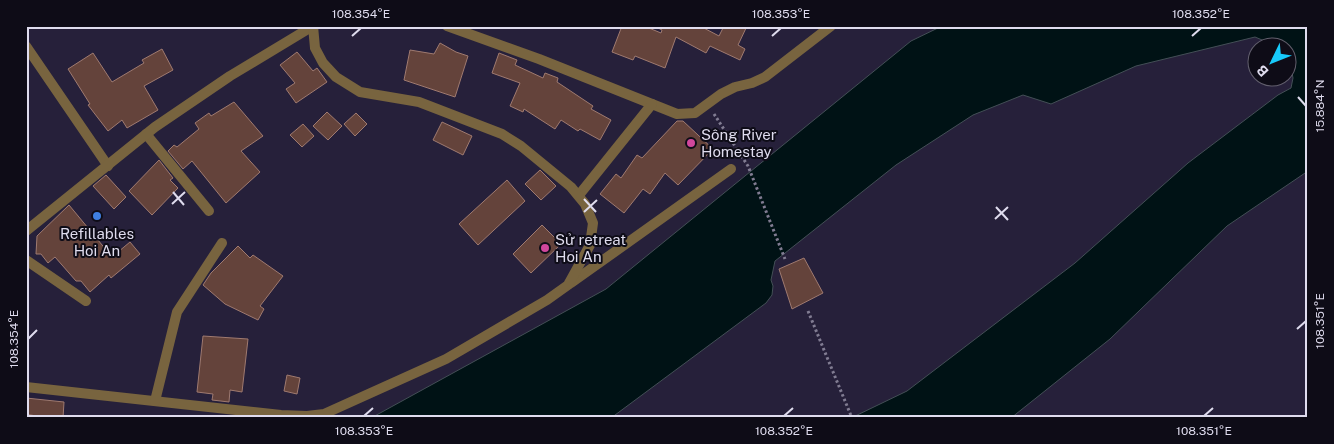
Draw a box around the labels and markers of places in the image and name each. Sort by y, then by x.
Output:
place label: Sông River Homestay [701,126,777,160]
marker: Sông River Homestay [685,137,697,149]
marker: Refillables Hoi An [91,210,103,222]
place label: Refillables Hoi An [60,225,134,259]
place label: Sử retreat Hoi An [555,231,626,265]
marker: Sử retreat Hoi An [539,242,551,254]

